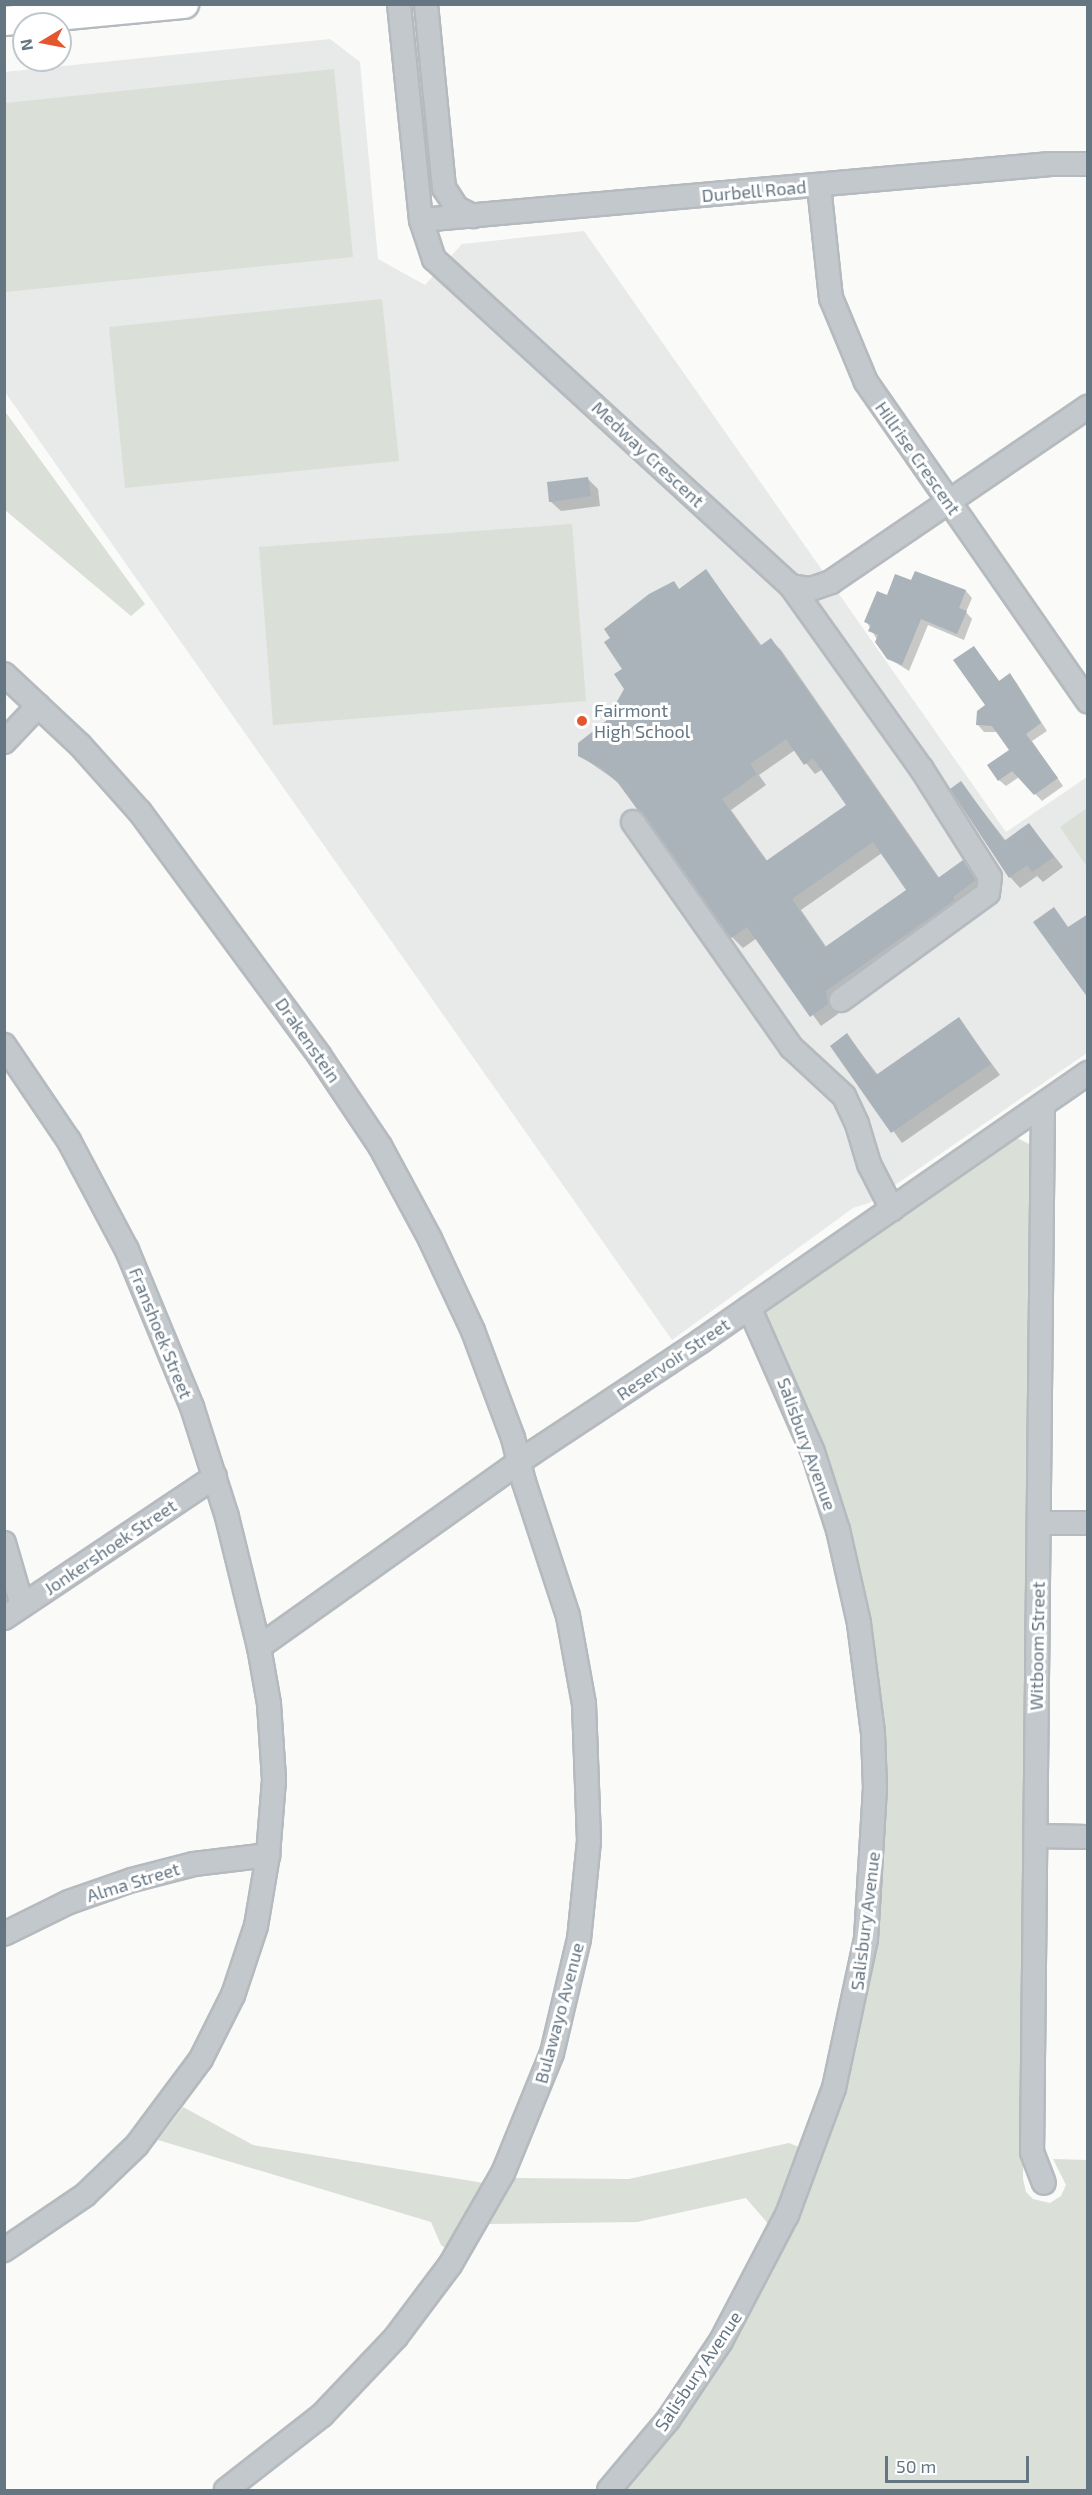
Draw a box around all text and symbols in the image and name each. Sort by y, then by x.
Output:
north arrow [12,12,72,72]
text: N [15,38,36,52]
street label: Durbell Road [701,176,807,206]
street label: Medway Crescent [587,396,709,512]
street label: Hillrise Crescent [871,397,965,519]
place label: Fairmont High School [594,700,690,742]
marker: Fairmont High School [575,714,589,728]
street label: Drakenstein [271,993,345,1087]
street label: Franshoek Street [125,1264,197,1402]
street label: Reservoir Street [612,1313,734,1405]
street label: Salisbury Avenue [773,1374,841,1514]
street label: Jonkershoek Street [40,1495,180,1599]
street label: Witboom Street [1025,1581,1049,1711]
street label: Salisbury Avenue [846,1850,884,1992]
street label: Alma Street [84,1858,182,1906]
street label: Bulawayo Avenue [530,1940,588,2086]
street label: Salisbury Avenue [650,2307,746,2435]
scale bar [888,2444,1032,2482]
text: 50 m [896,2455,936,2477]

